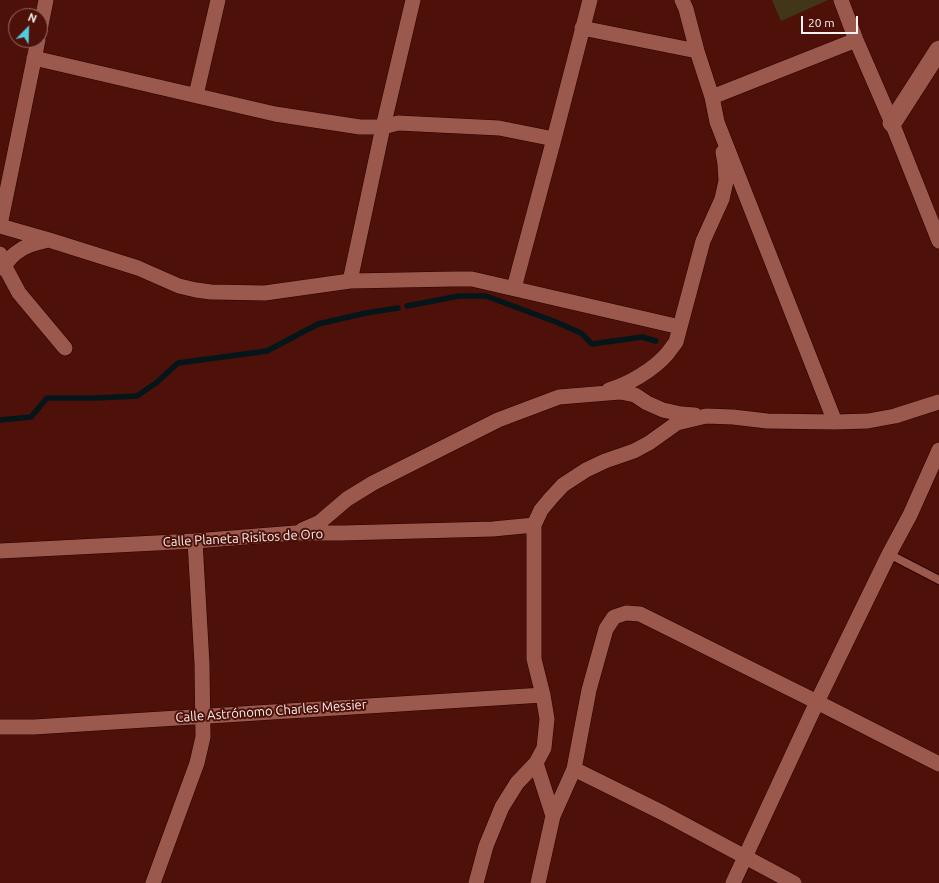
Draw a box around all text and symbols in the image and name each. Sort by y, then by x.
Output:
north arrow [8,8,48,48]
scale bar [803,8,860,34]
text: N [26,11,38,25]
text: 20 m [808,16,835,29]
street label: Calle Planeta Risitos de Oro [162,526,324,550]
street label: Calle Astrónomo Charles Messier [175,697,367,725]

